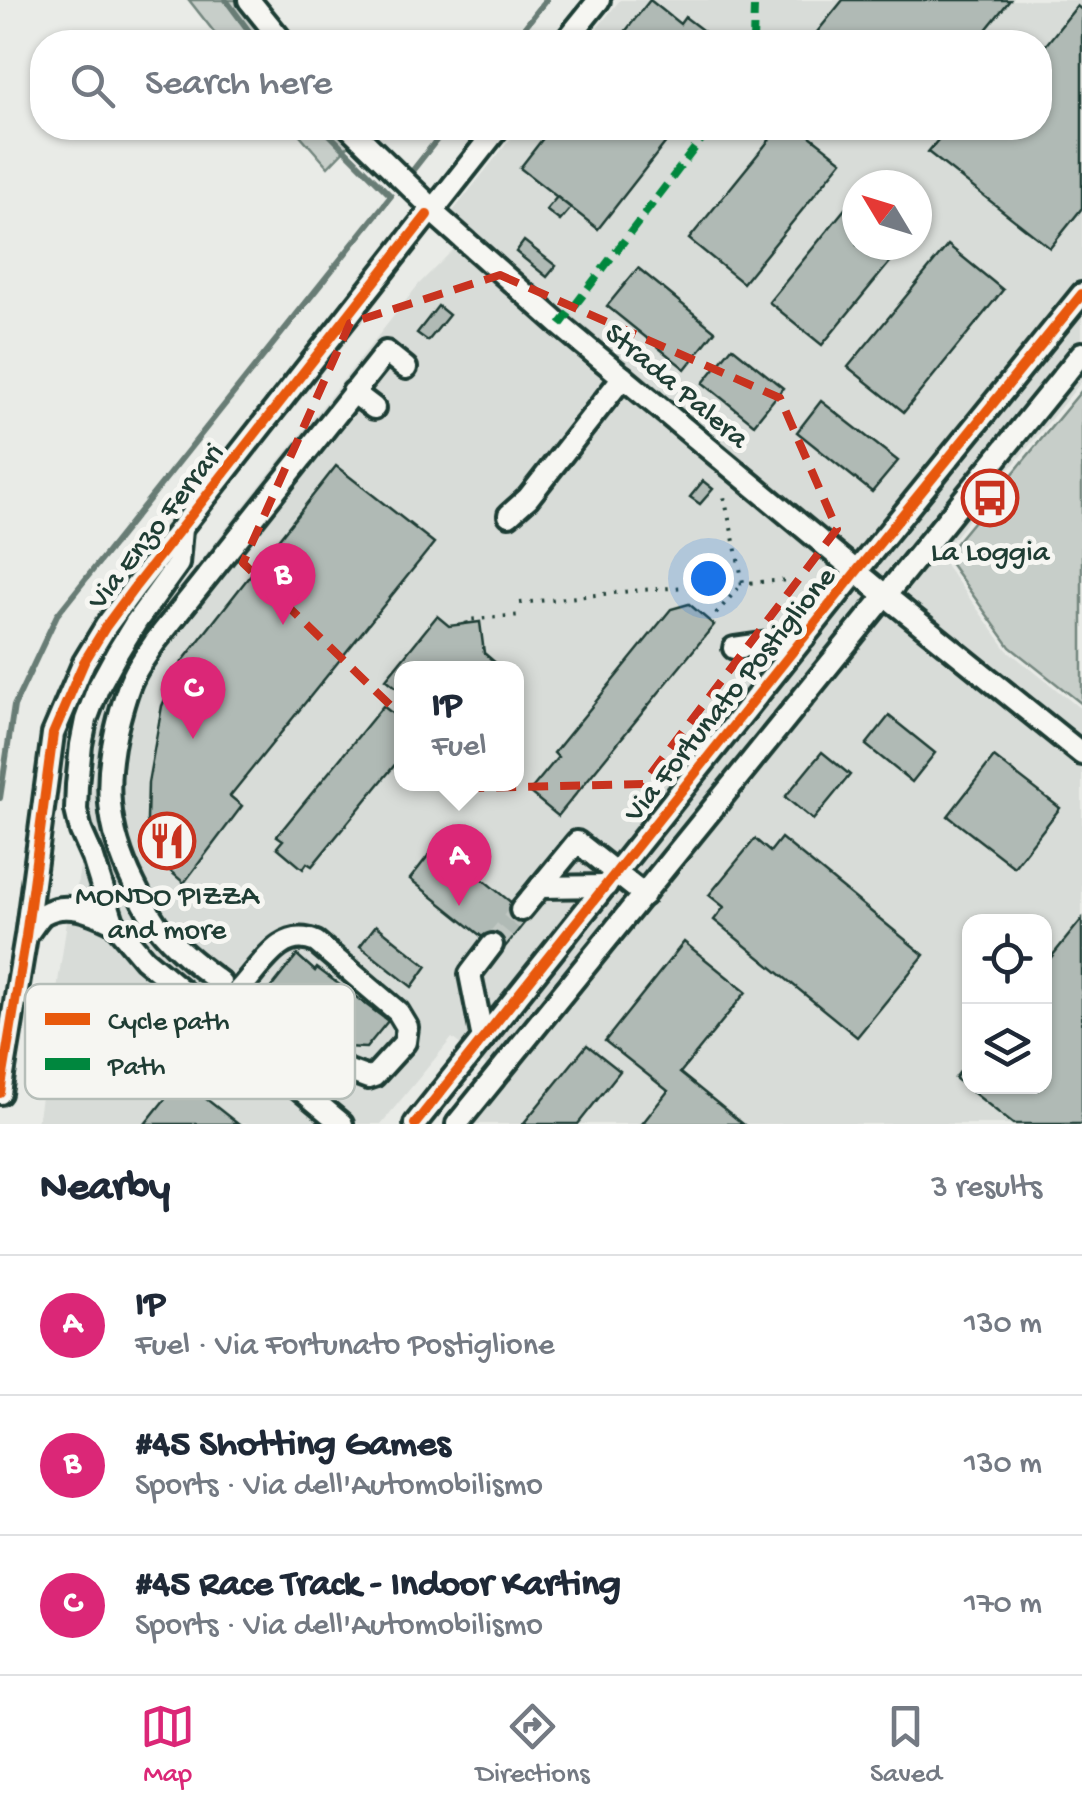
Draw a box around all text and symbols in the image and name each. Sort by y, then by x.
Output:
search box [30,30,1052,140]
icon: search [65,58,120,113]
text: Search here [145,63,332,107]
north arrow [842,170,932,260]
street label: Strada Palera [596,317,755,459]
street label: Via Enzo Ferrari [81,438,233,619]
bus stop icon: La Loggia [960,468,1020,528]
place label: La Loggia [931,537,1051,572]
pin: B [250,542,316,625]
your location [683,553,734,604]
street label: Via Fortunato Postiglione [617,561,846,831]
pin: C [160,656,226,739]
popup [394,661,524,791]
text: IP [432,685,462,729]
text: Fuel [432,729,486,767]
restaurant icon: MONDO PIZZA and more [137,811,197,871]
pin: A [426,824,492,906]
place label: MONDO PIZZA and more [75,881,260,950]
map controls [962,914,1052,1094]
button: locate [962,914,1052,1004]
legend [25,984,355,1099]
button: layers [962,1004,1052,1094]
text: Cycle path [108,1007,230,1040]
text: Path [107,1052,165,1085]
text: Nearby [40,1165,170,1214]
text: 3 results [931,1170,1042,1208]
text: IP [135,1284,165,1328]
text: A [63,1306,82,1344]
text: 130 m [964,1306,1042,1344]
text: Fuel · Via Fortunato Postiglione [135,1328,554,1366]
text: #45 Shotting Games [135,1424,451,1468]
text: B [64,1446,81,1484]
text: 130 m [964,1446,1042,1484]
text: Sports · Via dell'Automobilismo [135,1468,543,1506]
text: #45 Race Track - Indoor Karting [135,1564,621,1608]
text: C [64,1586,81,1624]
text: 170 m [964,1586,1042,1624]
text: Sports · Via dell'Automobilismo [135,1608,543,1646]
tab: Map [140,1699,195,1792]
tab: Directions [476,1699,590,1792]
tab: Saved [870,1699,942,1792]

